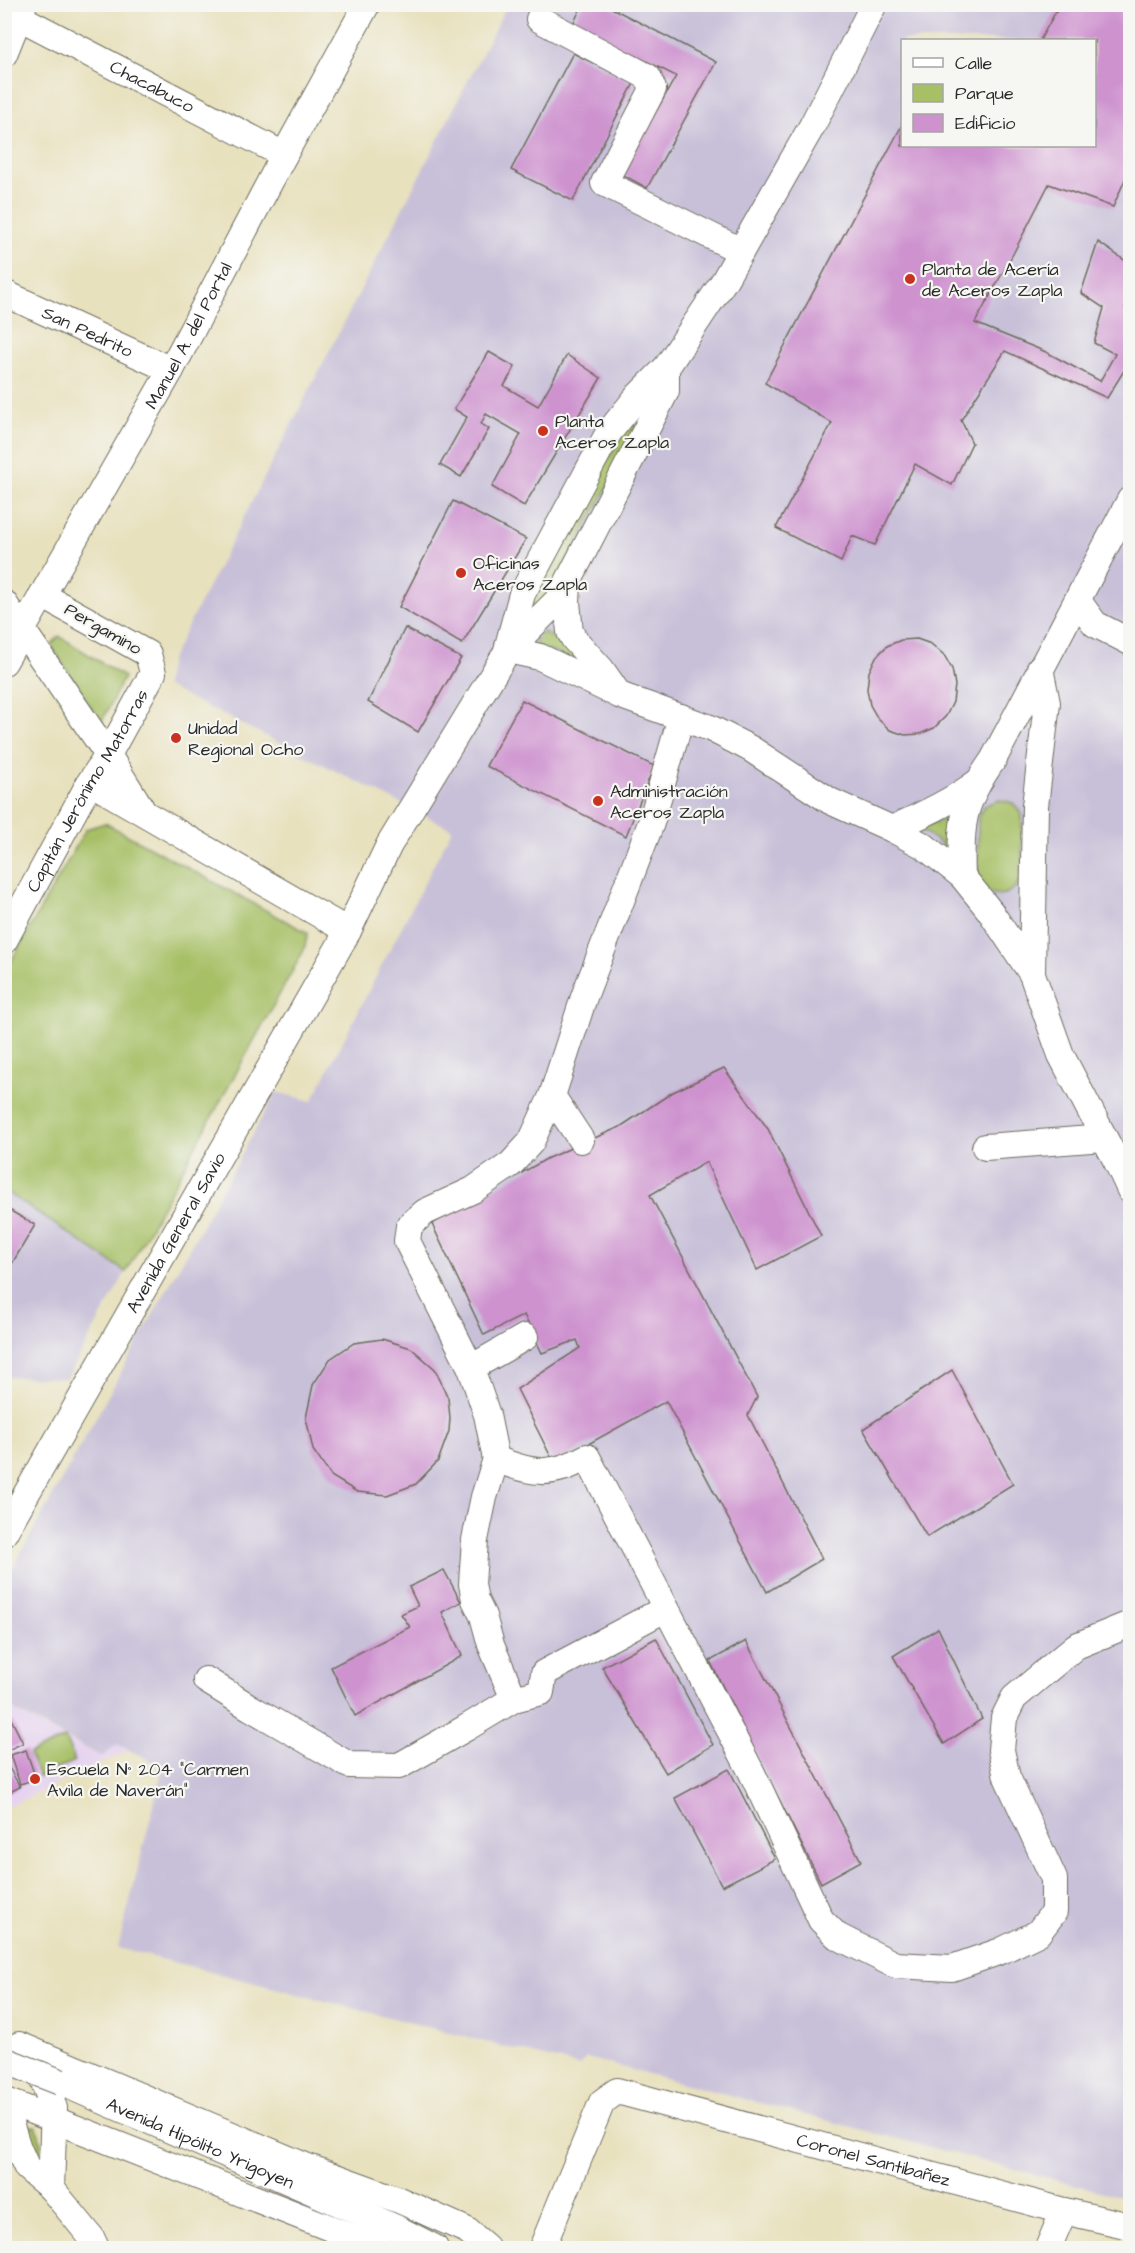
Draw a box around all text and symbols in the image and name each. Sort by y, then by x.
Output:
legend [901,39,1096,147]
text: Calle [955,51,993,76]
street label: Chacabuco [105,54,199,119]
text: Parque [955,81,1014,106]
text: Edificio [955,111,1015,136]
place label: Planta de Acería de Aceros Zapla [922,257,1062,303]
street label: Manuel A. del Portal [139,258,238,414]
marker: Planta de Acería de Aceros Zapla [903,272,917,286]
street label: San Pedrito [38,300,137,363]
place label: Planta Aceros Zapla [555,409,669,455]
marker: Planta Aceros Zapla [536,424,550,438]
place label: Oficinas Aceros Zapla [473,551,587,597]
marker: Oficinas Aceros Zapla [454,566,468,580]
street label: Pergamino [59,597,146,662]
street label: Capitán Jerónimo Matorras [20,685,154,897]
place label: Unidad Regional Ocho [188,716,303,763]
marker: Unidad Regional Ocho [169,731,183,745]
place label: Administración Aceros Zapla [610,779,728,825]
marker: Administración Aceros Zapla [591,794,605,808]
street label: Avenida General Savio [120,1148,231,1317]
place label: Escuela N° 204 "Carmen Avila de Naverán" [47,1757,249,1803]
marker: Escuela N° 204 "Carmen Avila de Naverán" [28,1772,42,1786]
street label: Avenida Hipólito Yrigoyen [103,2091,298,2195]
street label: Coronel Santibañez [794,2127,953,2192]

